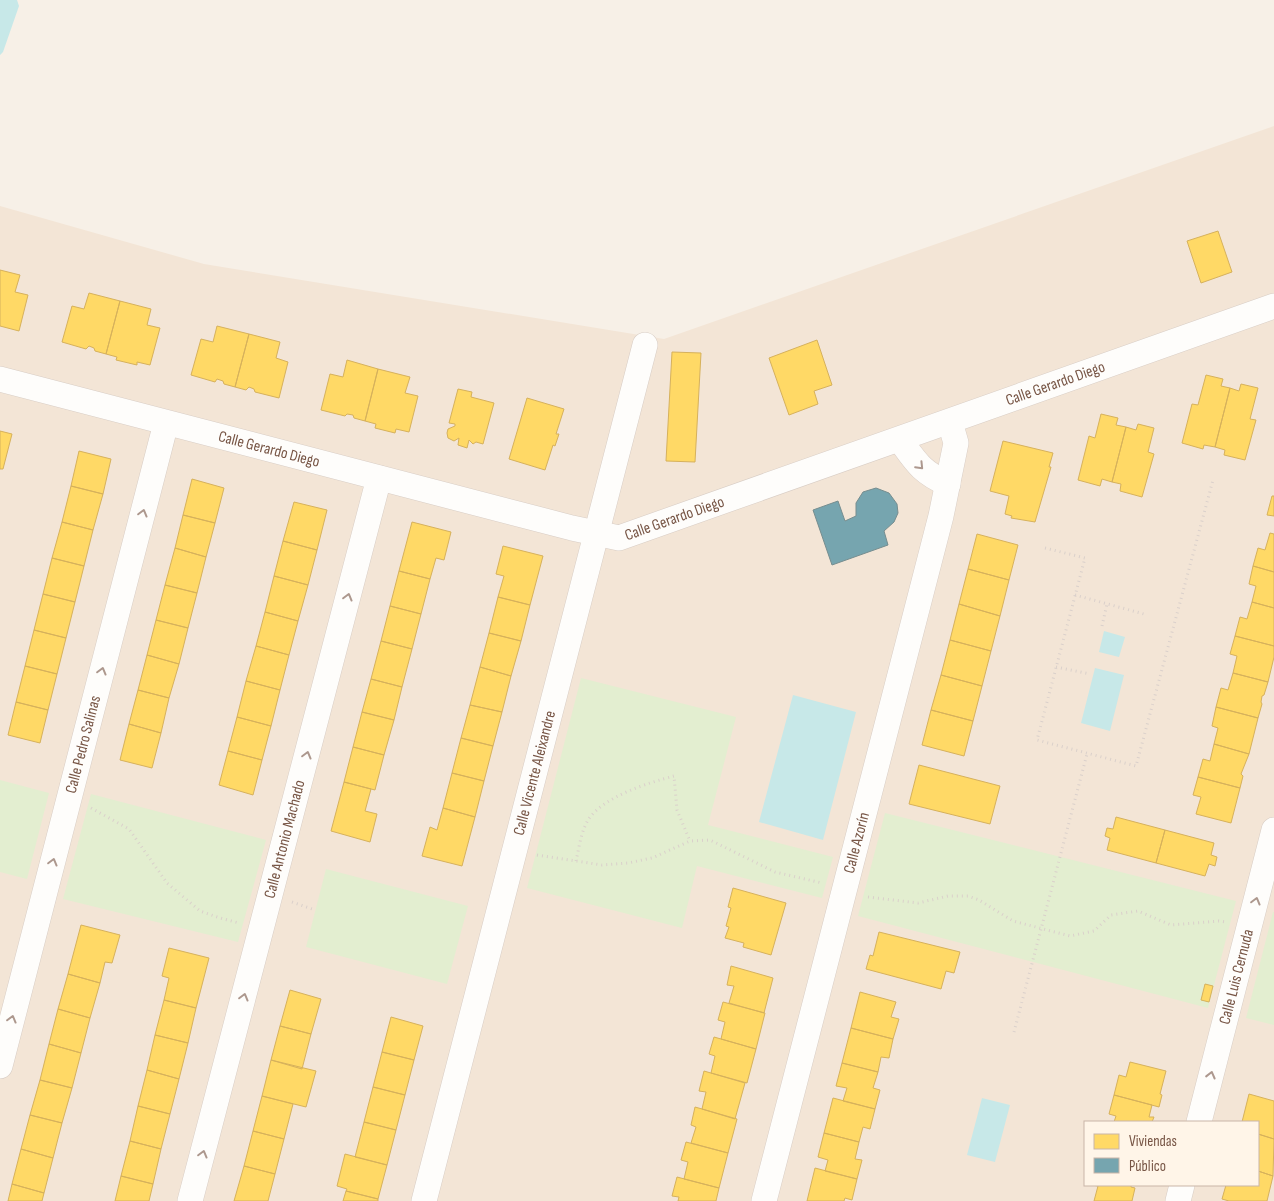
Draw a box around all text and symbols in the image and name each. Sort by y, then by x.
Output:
street label: Calle Gerardo Diego [1003,357,1108,410]
street label: Calle Gerardo Diego [216,427,322,471]
one-way arrow [914,460,923,469]
street label: Calle Gerardo Diego [622,492,727,545]
one-way arrow [137,509,148,518]
one-way arrow [342,594,352,602]
one-way arrow [97,667,107,675]
street label: Calle Pedro Salinas [61,693,105,795]
street label: Calle Vicente Aleixandre [509,709,560,837]
one-way arrow [301,751,311,759]
street label: Calle Antonio Machado [260,778,309,900]
street label: Calle Azorín [840,810,874,875]
one-way arrow [47,857,58,866]
one-way arrow [1250,897,1260,905]
street label: Calle Luis Cernuda [1215,927,1258,1026]
one-way arrow [238,993,248,1001]
one-way arrow [6,1015,17,1024]
one-way arrow [1205,1071,1216,1080]
legend [1084,1121,1259,1186]
text: Viviendas [1129,1132,1177,1151]
one-way arrow [197,1150,207,1158]
text: Público [1129,1157,1166,1176]

